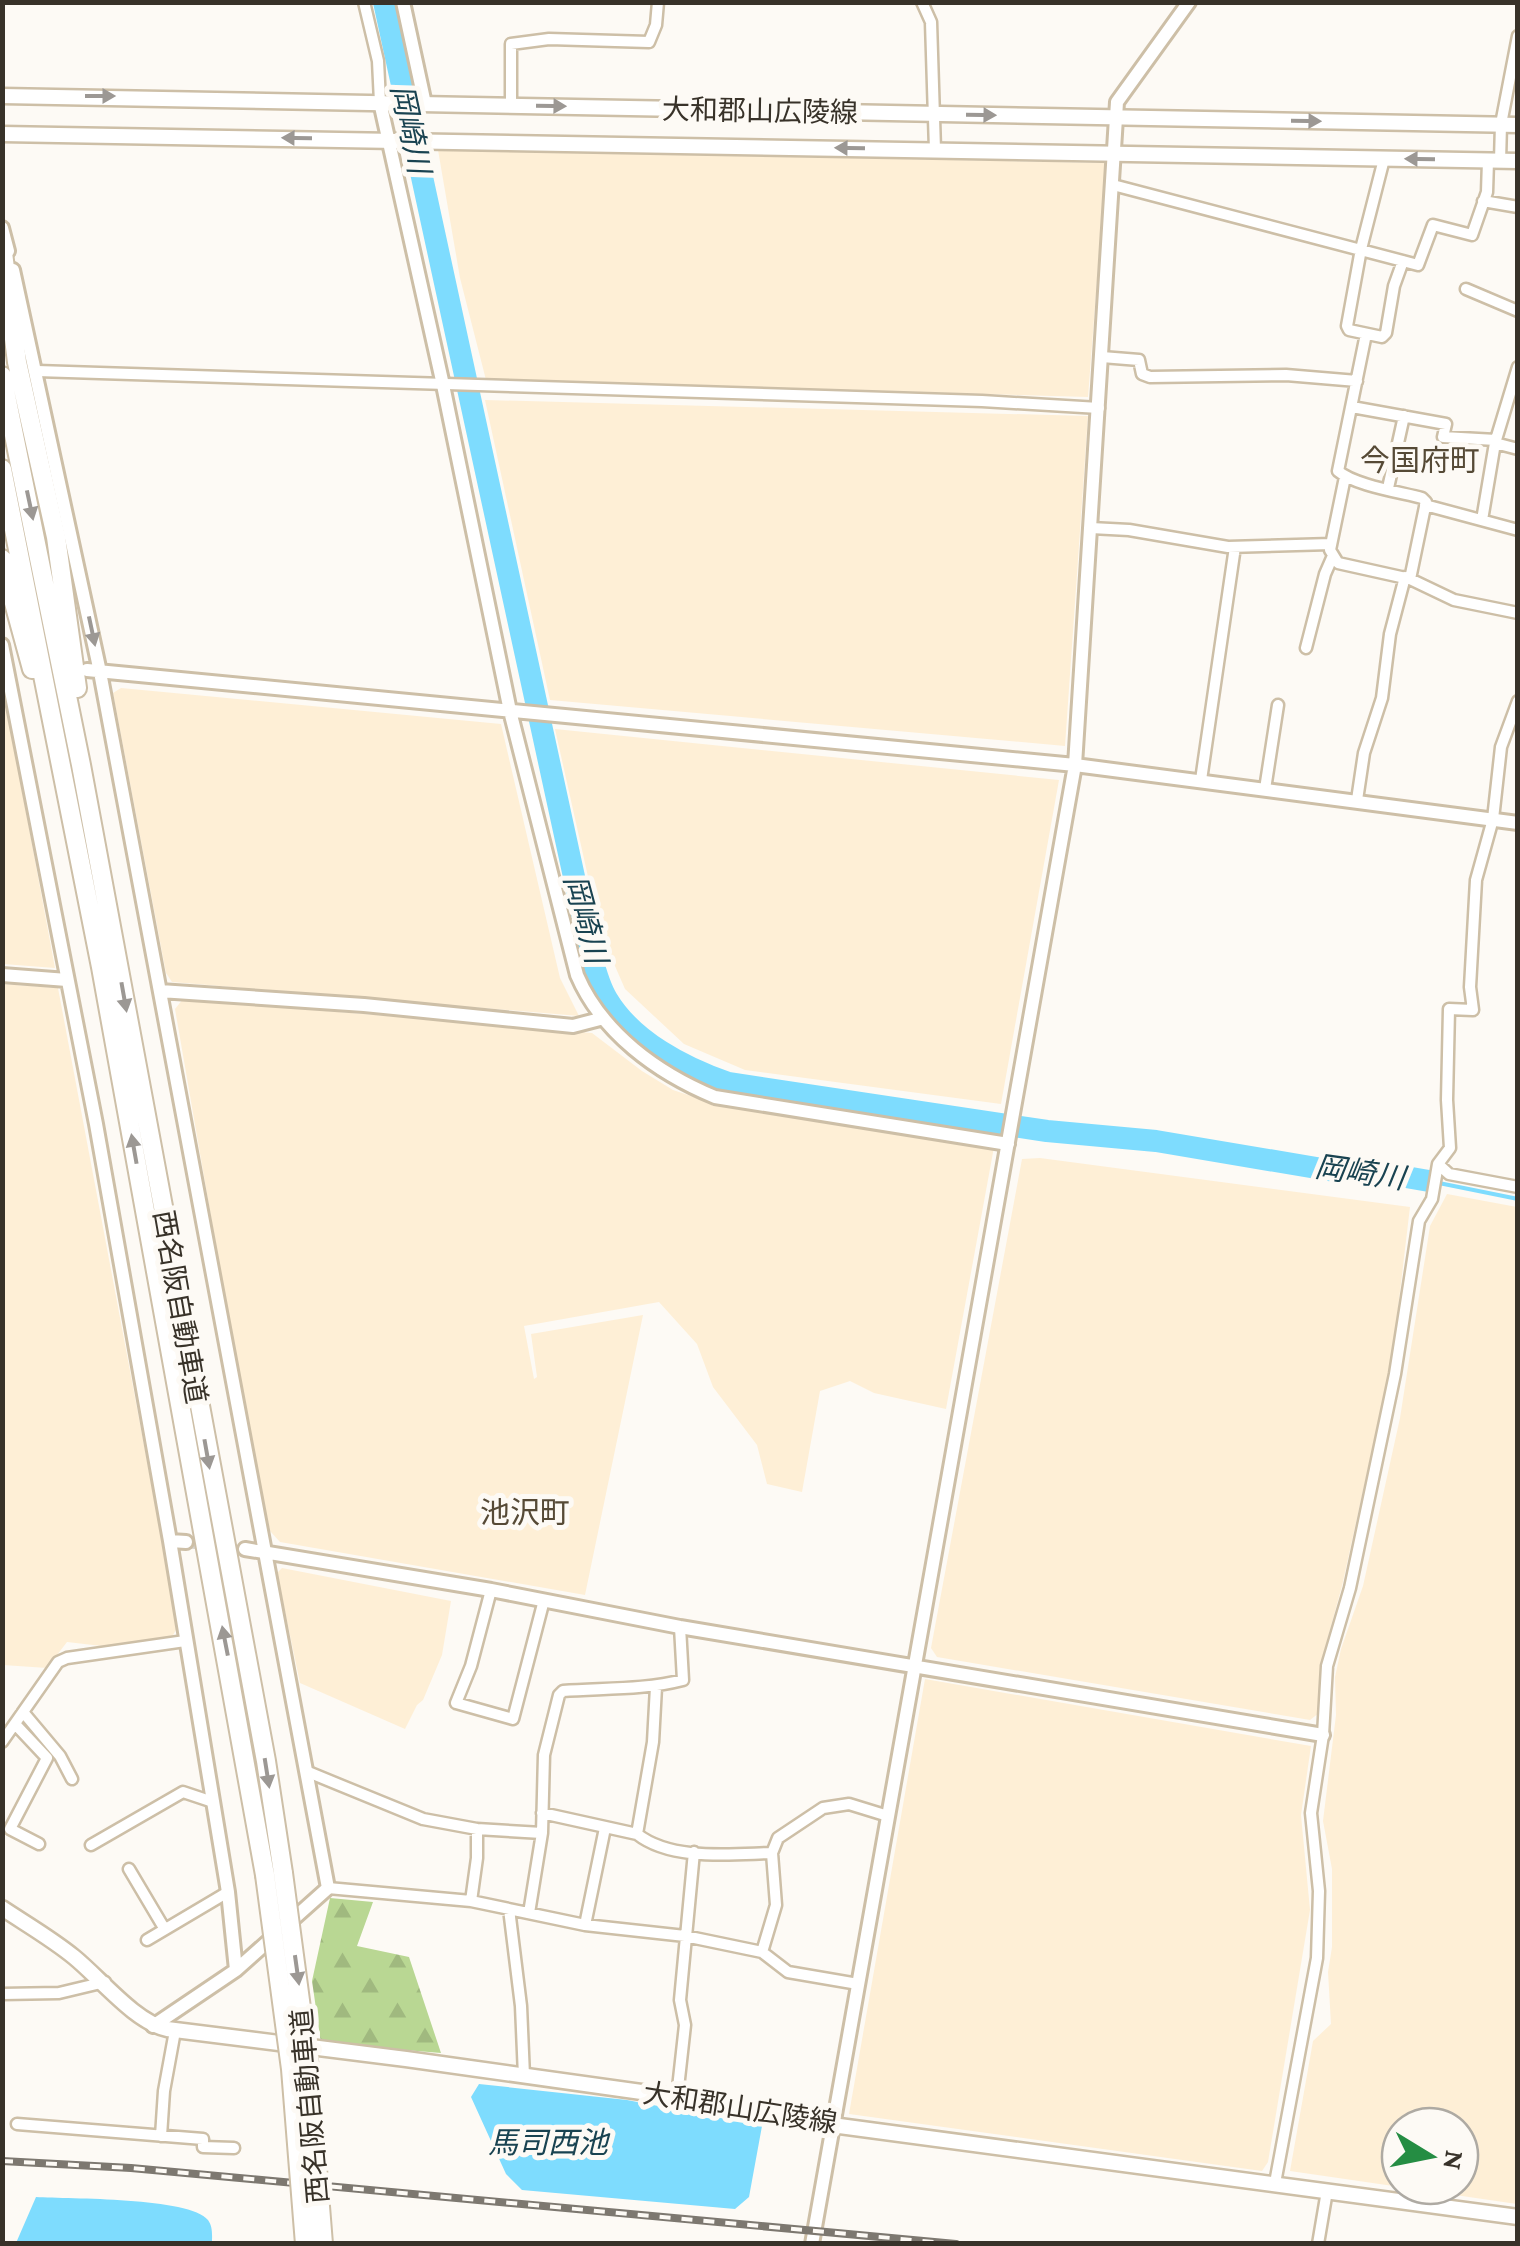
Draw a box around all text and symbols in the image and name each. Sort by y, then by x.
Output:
water label: 岡崎川 [386,82,437,179]
one-way arrow [84,88,116,104]
street label: 大和郡山広陵線 [662,94,858,128]
one-way arrow [536,98,567,114]
one-way arrow [965,108,997,124]
one-way arrow [1290,113,1322,129]
one-way arrow [281,130,313,146]
one-way arrow [834,140,866,156]
one-way arrow [1404,151,1436,167]
district label: 今国府町 [1360,444,1480,477]
one-way arrow [22,490,38,521]
one-way arrow [84,616,100,647]
water label: 岡崎川 [558,871,614,970]
one-way arrow [116,981,132,1012]
one-way arrow [126,1133,142,1164]
water label: 岡崎川 [1313,1149,1410,1195]
street label: 西名阪自動車道 [148,1208,212,1406]
one-way arrow [200,1439,215,1470]
district label: 池沢町 [480,1496,570,1529]
one-way arrow [217,1625,232,1656]
one-way arrow [260,1758,276,1790]
one-way arrow [289,1954,305,1986]
street label: 西名阪自動車道 [286,2007,334,2205]
street label: 大和郡山広陵線 [641,2077,839,2139]
north arrow [1380,2106,1480,2206]
water label: 馬司西池 [488,2126,611,2159]
text: N [1437,2148,1471,2172]

